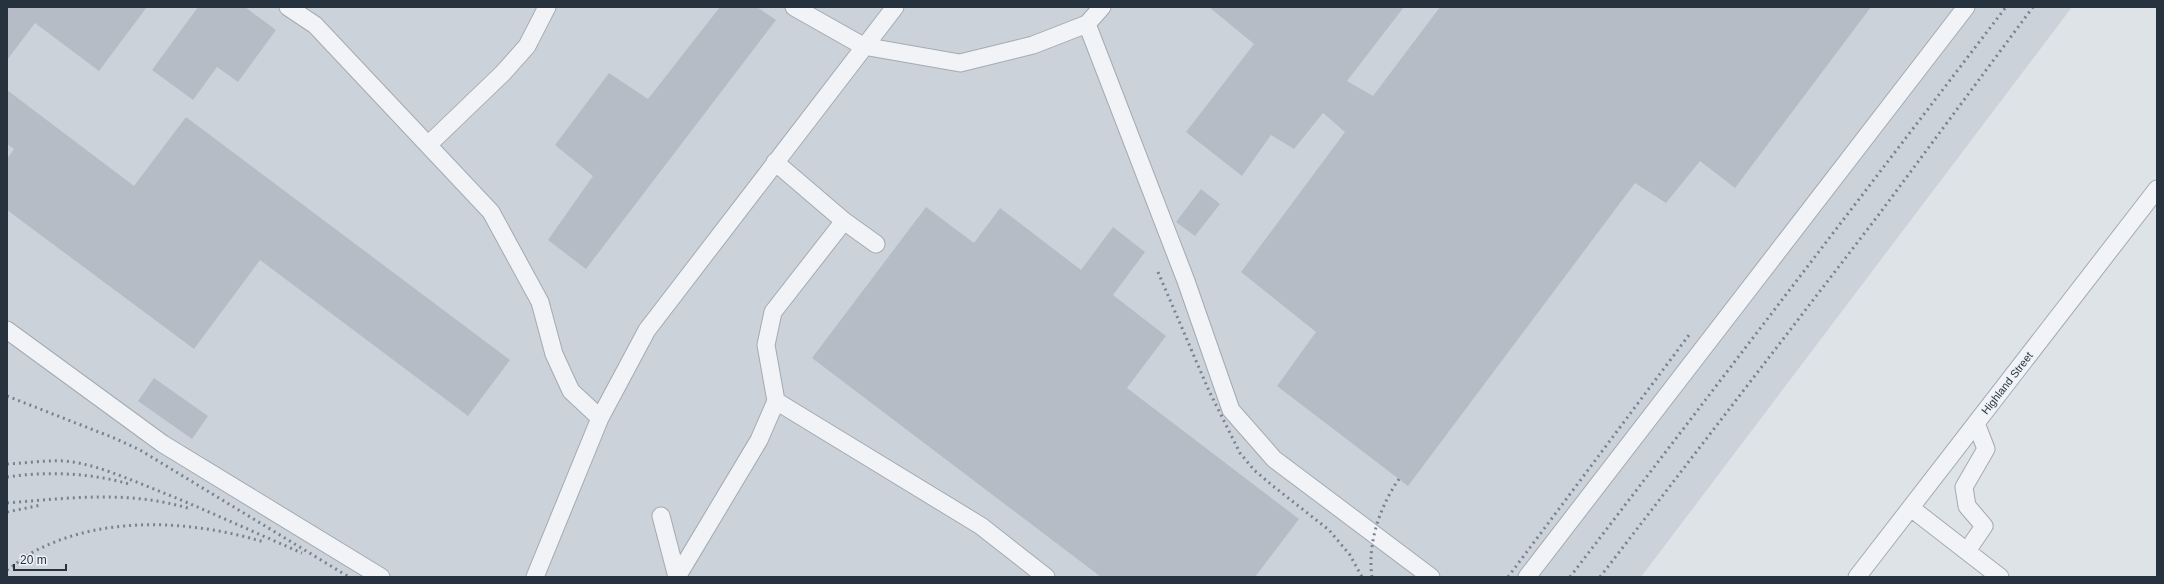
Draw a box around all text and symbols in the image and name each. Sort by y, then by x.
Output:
street label: Highland Street [1979,349,2035,417]
scale bar [14,546,66,572]
text: 20 m [20,553,47,567]

